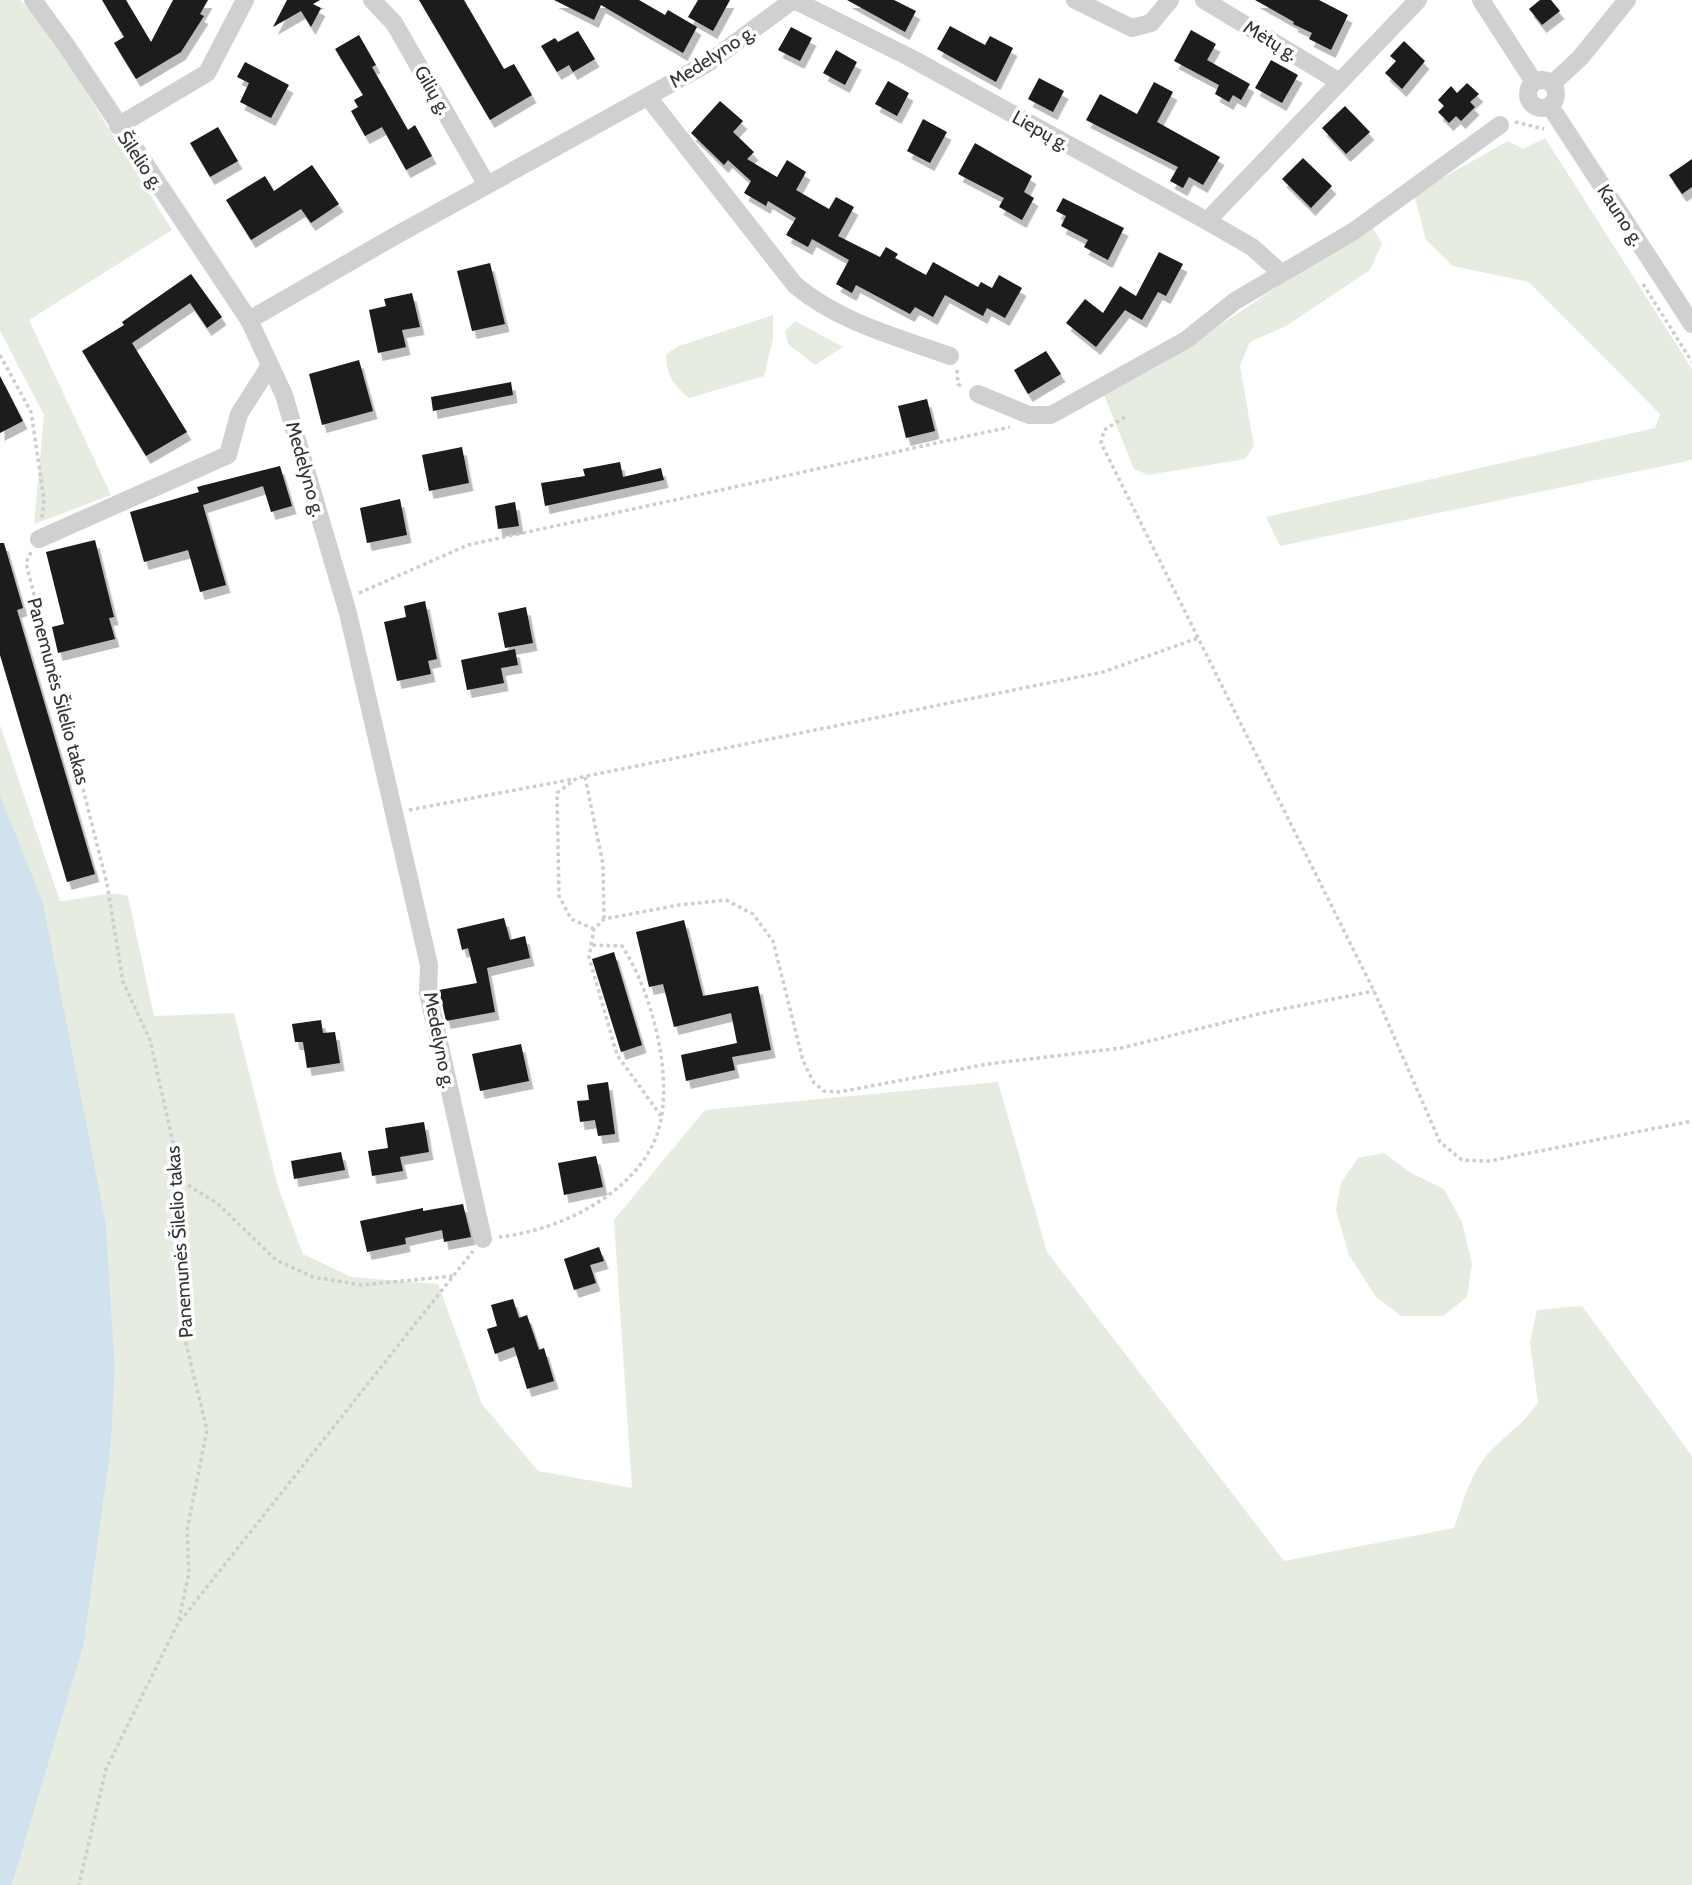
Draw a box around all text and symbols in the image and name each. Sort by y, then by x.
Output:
street label: Mėtų g. [1239,15,1302,66]
street label: Medelyno g. [665,20,760,93]
street label: Gilių g. [409,62,456,119]
street label: Liepų g. [1008,105,1073,155]
street label: Šilelio g. [113,126,169,194]
street label: Kauno g. [1592,180,1649,250]
street label: Medelyno g. [281,419,330,519]
street label: Panemunės Šilelio takas [22,595,96,787]
street label: Medelyno g. [419,990,460,1090]
street label: Panemunės Šilelio takas [160,1145,198,1339]

